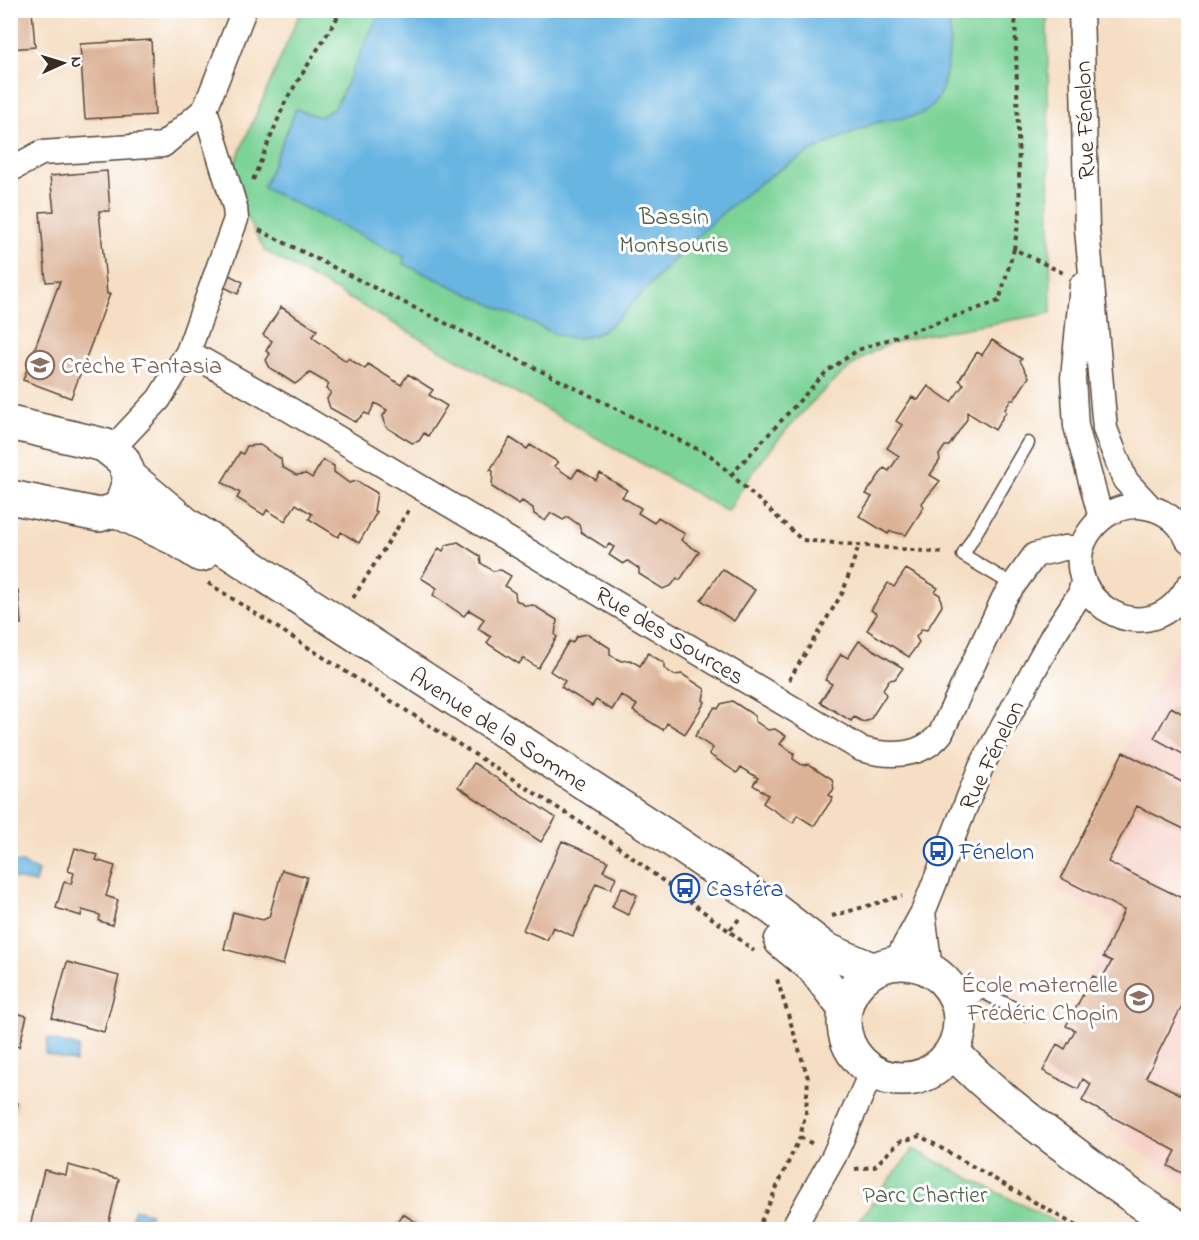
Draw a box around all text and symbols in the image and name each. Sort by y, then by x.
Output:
north arrow [33,33,93,93]
text: N [64,56,88,69]
street label: Rue Fénelon [1067,60,1106,180]
park label: Bassin Montsouris [619,201,729,264]
school or university icon: Crèche Fantasia [24,349,56,381]
place label: Crèche Fantasia [61,350,222,385]
street label: Rue des Sources [587,579,750,696]
street label: Avenue de la Somme [401,660,594,802]
street label: Rue Fénelon [951,695,1035,817]
bus stop icon: Fénelon [922,835,954,867]
place label: Fénelon [958,836,1034,871]
bus stop icon: Castéra [669,872,701,904]
place label: Castéra [706,873,784,908]
place label: École maternelle Frédéric Chopin [961,969,1118,1032]
school or university icon: École maternelle Frédéric Chopin [1123,982,1155,1014]
park label: Parc Chartier [862,1179,988,1214]

